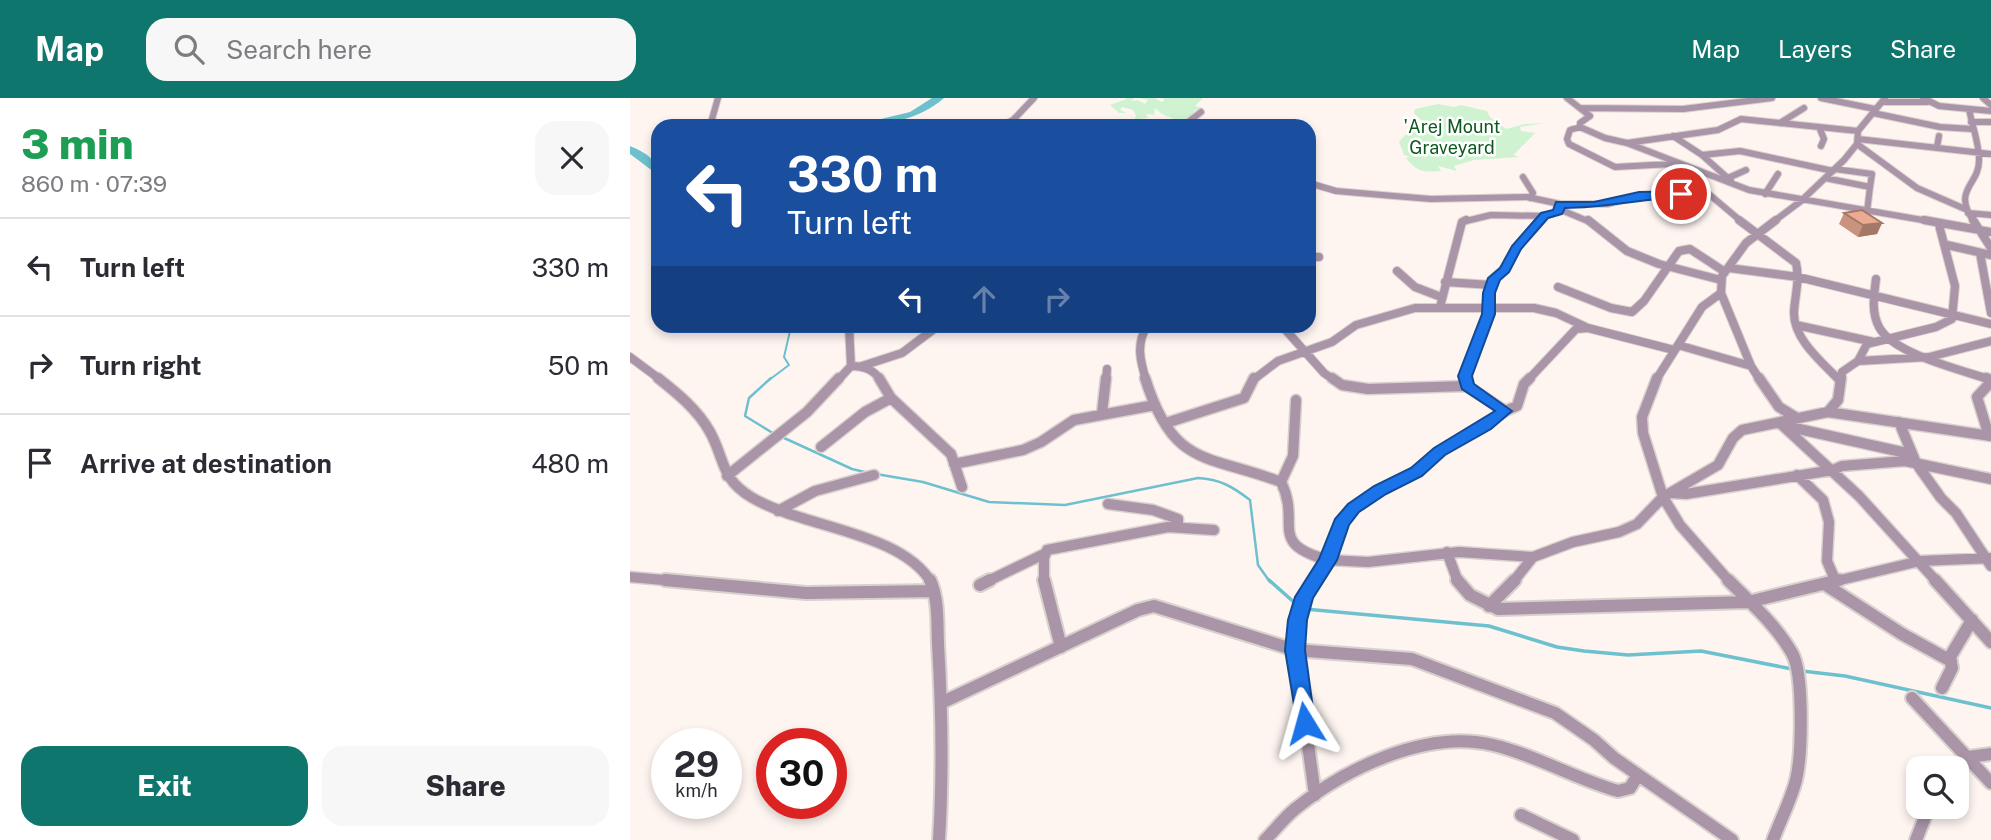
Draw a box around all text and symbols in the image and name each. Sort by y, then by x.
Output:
search box [146,18,636,81]
text: Map [35,30,104,68]
icon: search [170,30,208,68]
text: Search here [226,34,372,65]
text: Map [1691,35,1740,63]
text: Layers [1778,35,1852,63]
text: Share [1890,35,1956,63]
park label: 'Arej Mount Graveyard [1404,116,1500,158]
text: 3 min [21,119,134,168]
button: close [535,121,609,195]
text: 330 m [787,145,938,203]
icon: left [672,147,763,238]
pin [1651,164,1711,224]
text: 860 m · 07:39 [21,170,167,197]
icon: arrive [1662,175,1700,213]
text: Turn left [787,204,912,241]
icon: left [21,248,59,286]
text: Turn left [80,252,185,283]
text: 330 m [532,252,609,283]
icon: left [892,280,930,318]
icon: ahead [965,280,1003,318]
icon: right [1038,280,1076,318]
icon: right [21,346,59,384]
text: Turn right [80,350,202,381]
text: 50 m [548,350,609,381]
icon: arrive [21,444,59,482]
text: Arrive at destination [80,448,332,479]
text: 480 m [531,448,609,479]
position arrow [1268,686,1342,760]
speed limit sign: 30 [756,728,847,819]
text: 29 [674,744,719,785]
button: Exit [21,746,308,826]
button: Share [322,746,609,826]
map controls [1906,756,1969,819]
button: search [1906,756,1969,819]
text: km/h [675,780,718,801]

